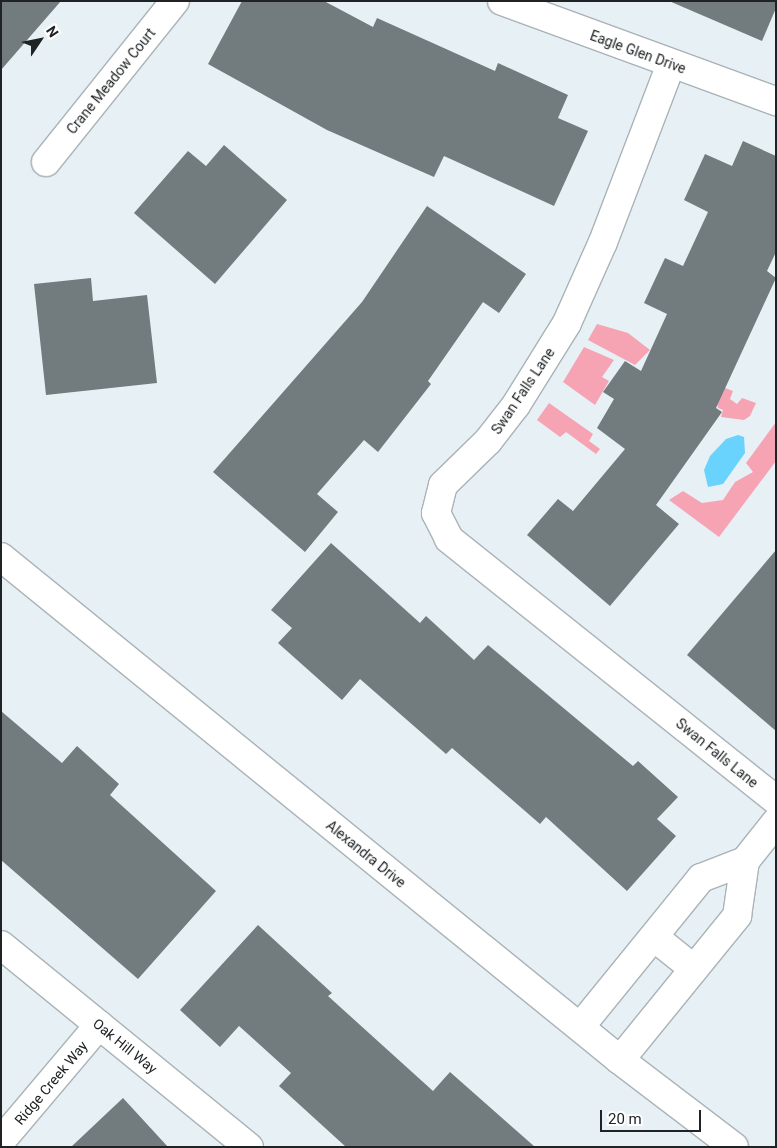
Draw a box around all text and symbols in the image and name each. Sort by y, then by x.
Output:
north arrow [15,15,65,65]
text: N [43,23,62,40]
street label: Crane Meadow Court [63,25,159,137]
street label: Eagle Glen Drive [588,27,688,77]
street label: Swan Falls Lane [488,345,558,437]
street label: Swan Falls Lane [673,715,761,791]
street label: Alexandra Drive [323,817,409,891]
street label: Oak Hill Way [89,1015,161,1077]
street label: Ridge Creek Way [11,1038,91,1128]
scale bar [602,1100,703,1132]
text: 20 m [608,1110,642,1128]

